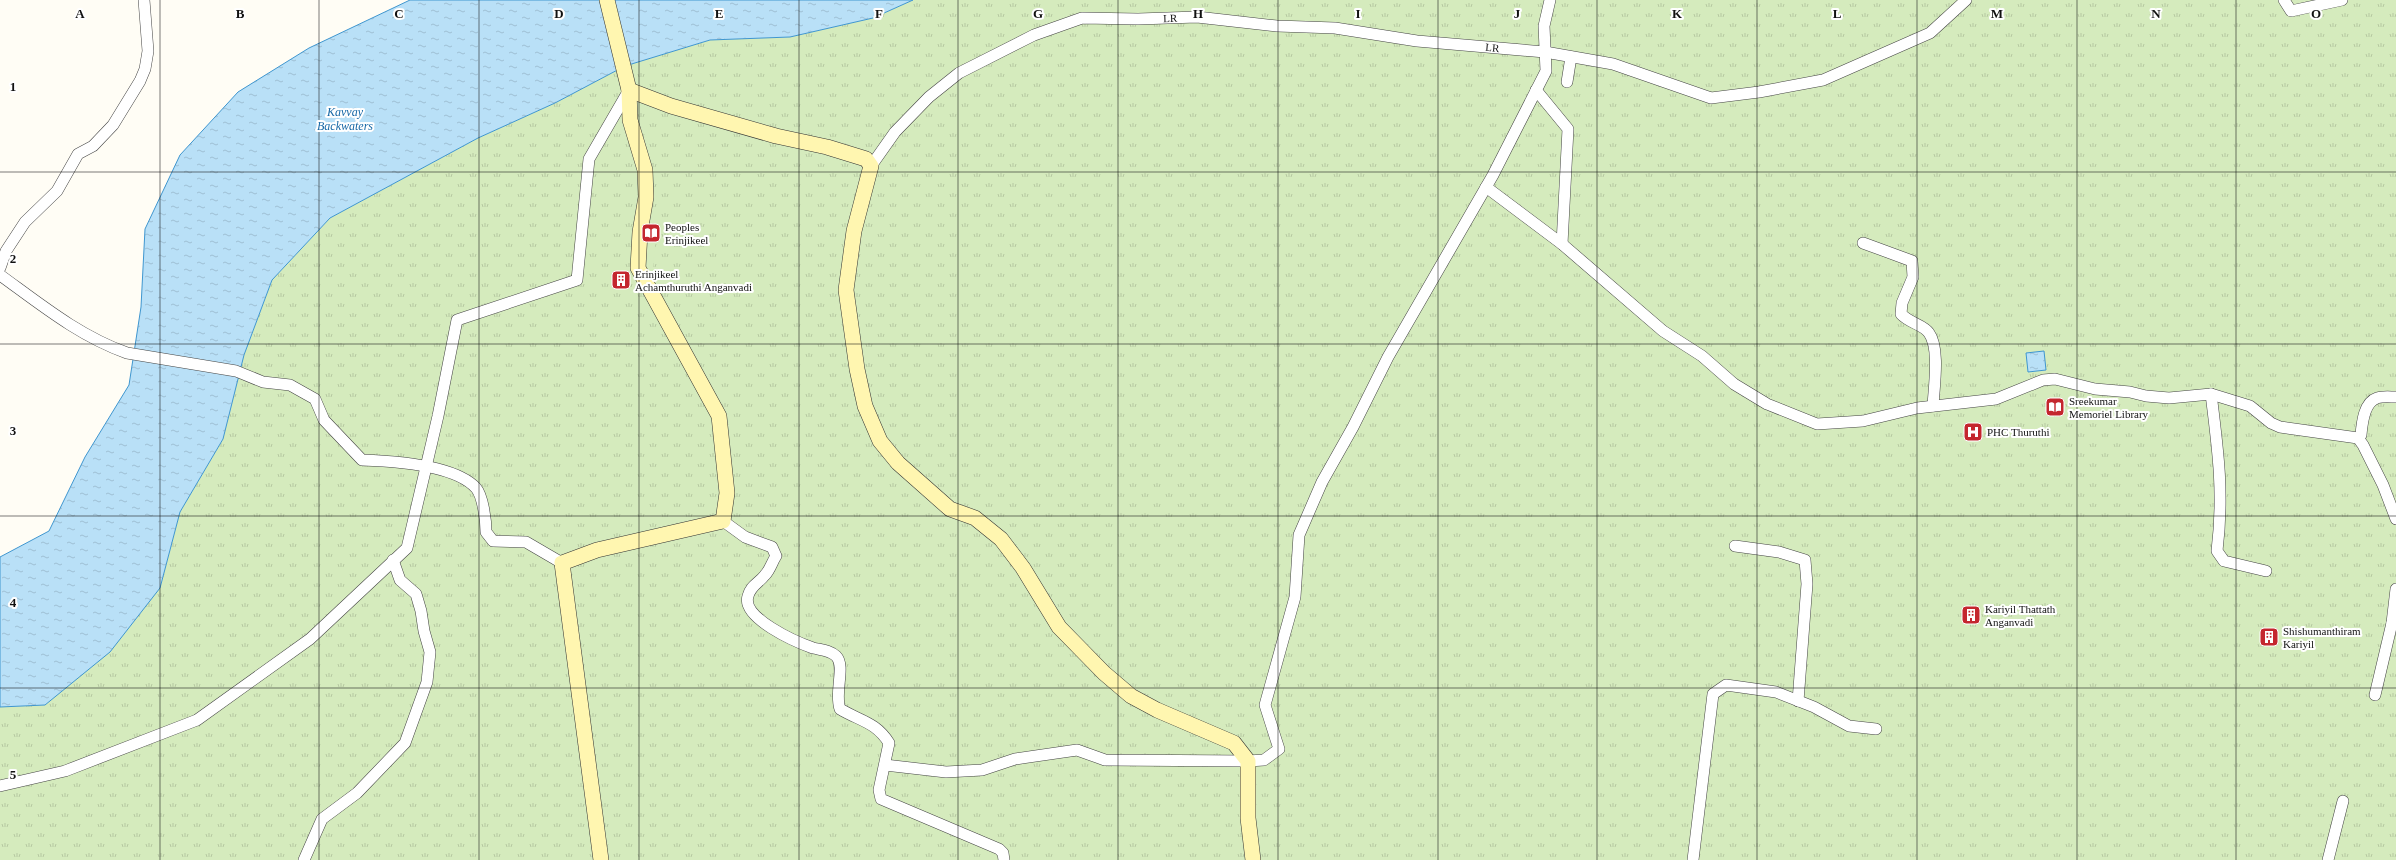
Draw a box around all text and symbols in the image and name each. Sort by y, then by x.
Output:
text: A [75,6,85,21]
text: B [236,6,245,21]
text: C [394,6,404,21]
text: D [554,6,564,21]
text: E [715,6,723,21]
text: F [875,6,883,21]
text: G [1033,6,1043,21]
text: H [1193,6,1203,21]
text: I [1355,6,1361,21]
text: J [1514,6,1521,21]
text: K [1672,6,1683,21]
text: L [1833,6,1842,21]
text: M [1991,6,2003,21]
text: N [2151,6,2161,21]
text: O [2311,6,2321,21]
street label: LR [1163,12,1178,24]
street label: LR [1485,41,1500,54]
text: 1 [10,79,16,94]
water label: Kavvay Backwaters [317,105,373,133]
place label: Peoples Erinjikeel [665,221,708,246]
library icon: Peoples Erinjikeel [640,222,662,244]
text: 2 [10,251,16,266]
place label: Erinjikeel Achamthuruthi Anganvadi [635,268,752,293]
building icon: Erinjikeel Achamthuruthi Anganvadi [610,269,632,291]
place label: Sreekumar Memoriel Library [2069,395,2149,420]
library icon: Sreekumar Memoriel Library [2044,396,2066,418]
hospital icon: PHC Thuruthi [1962,421,1984,443]
text: 3 [10,423,17,438]
place label: PHC Thuruthi [1987,426,2049,438]
text: 4 [10,595,17,610]
place label: Kariyil Thattath Anganvadi [1985,603,2056,628]
building icon: Kariyil Thattath Anganvadi [1960,604,1982,626]
place label: Shishumanthiram Kariyil [2283,625,2361,650]
building icon: Shishumanthiram Kariyil [2258,626,2280,648]
text: 5 [10,767,17,782]

